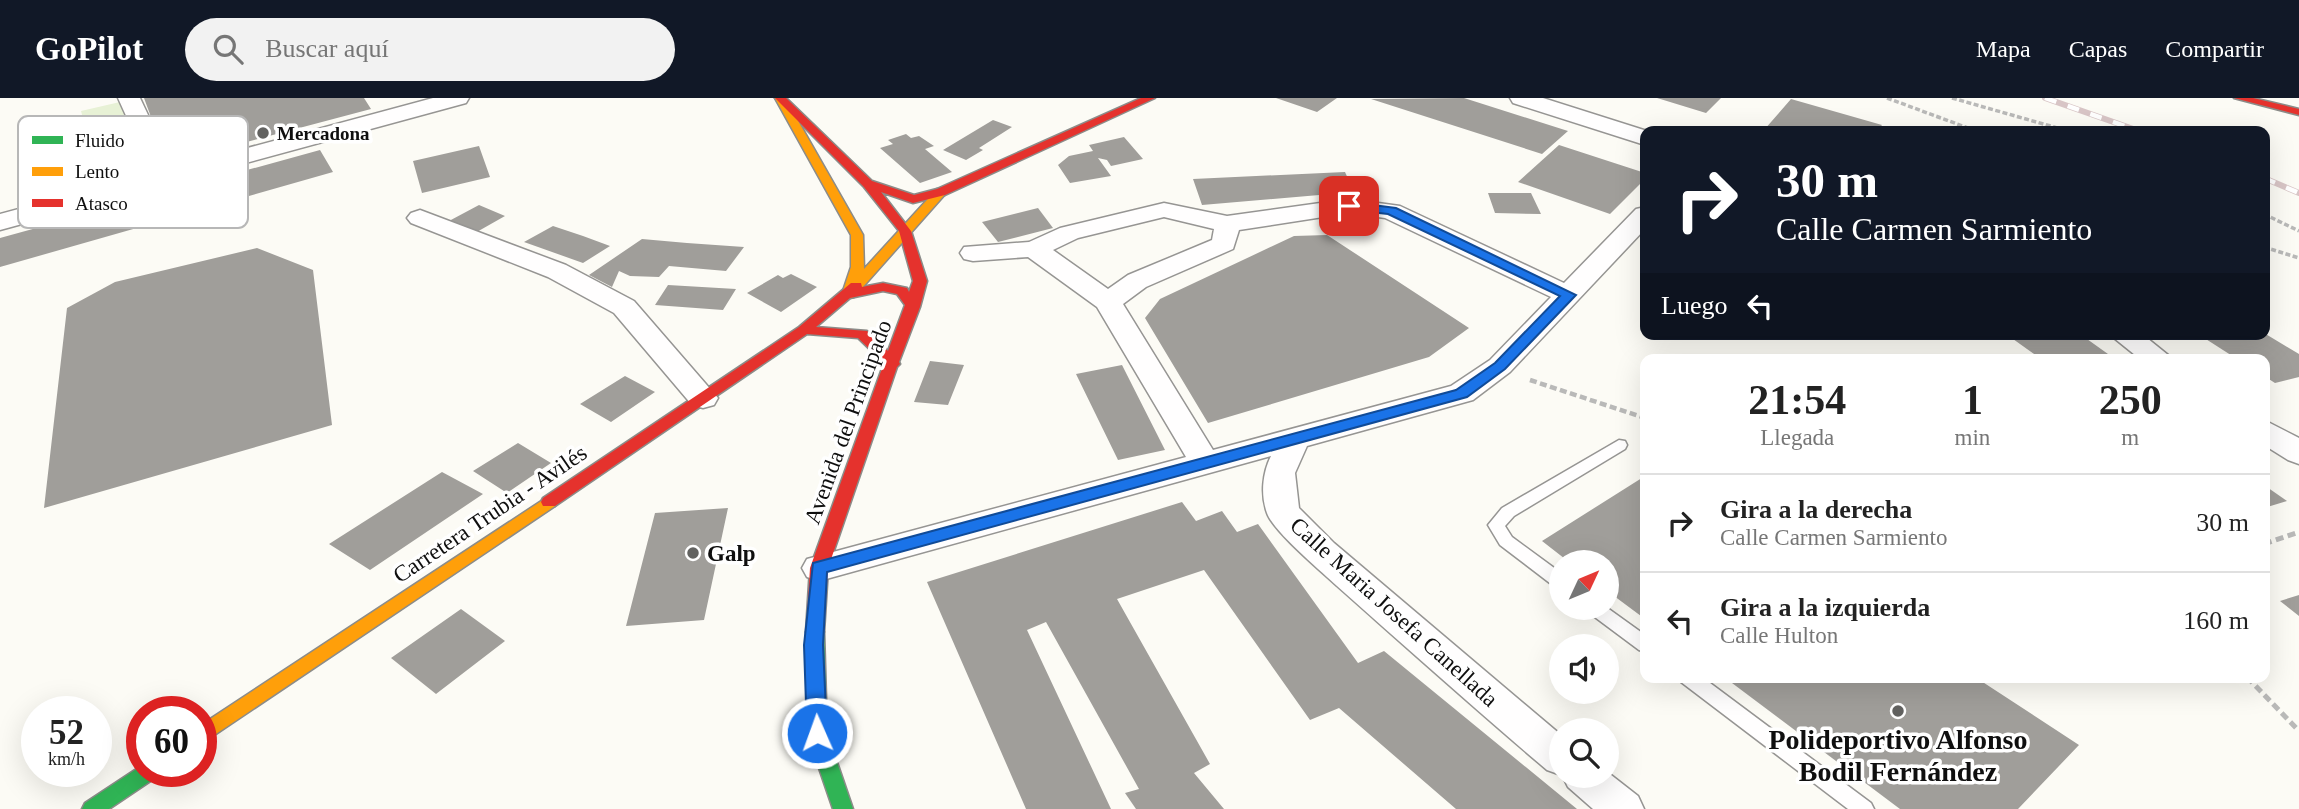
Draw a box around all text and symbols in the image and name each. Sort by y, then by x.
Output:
search box [185,18,675,81]
icon: search [209,30,247,68]
text: GoPilot [35,31,143,67]
text: Buscar aquí [265,34,389,63]
text: Mapa [1976,36,2031,62]
text: Capas [2069,36,2127,62]
text: Compartir [2165,36,2264,62]
legend [18,116,248,228]
place label: Mercadona [277,123,370,144]
marker: Mercadona [255,125,271,141]
text: Fluido [75,130,125,151]
text: 30 m [1776,153,1878,208]
icon: right [1661,154,1752,245]
text: Lento [75,161,119,182]
pin [1319,176,1379,236]
icon: arrive [1330,187,1368,225]
text: Atasco [75,193,128,214]
text: Calle Carmen Sarmiento [1776,211,2092,247]
icon: left [1741,287,1779,325]
text: Luego [1661,291,1727,320]
street label: Avenida del Principado [799,316,897,528]
text: 21:54 [1748,377,1846,423]
text: 1 [1962,377,1983,423]
text: 250 [2099,377,2162,423]
text: Llegada [1760,425,1834,450]
text: min [1955,425,1990,450]
text: m [2121,425,2139,450]
street label: Carretera Trubia - Avilés [389,440,591,588]
text: Gira a la derecha [1720,495,1912,524]
icon: right [1661,504,1699,542]
text: 30 m [2196,508,2249,537]
street label: Calle Maria Josefa Canellada [1285,512,1503,712]
text: Calle Carmen Sarmiento [1720,525,1947,550]
place label: Galp [707,541,756,566]
marker: Galp [685,545,701,561]
north arrow [1549,550,1619,620]
map controls [1549,550,1619,788]
text: Gira a la izquierda [1720,593,1930,622]
icon: left [1661,602,1699,640]
text: 160 m [2183,606,2249,635]
text: Calle Hulton [1720,623,1838,648]
button: sound [1549,634,1619,704]
speed limit sign: 60 [126,696,217,787]
position arrow [780,696,854,770]
marker: Polideportivo Alfonso Bodil Fernández [1890,703,1906,719]
text: 52 [49,713,84,752]
button: search [1549,718,1619,788]
place label: Polideportivo Alfonso Bodil Fernández [1768,724,2028,787]
text: km/h [48,749,85,769]

